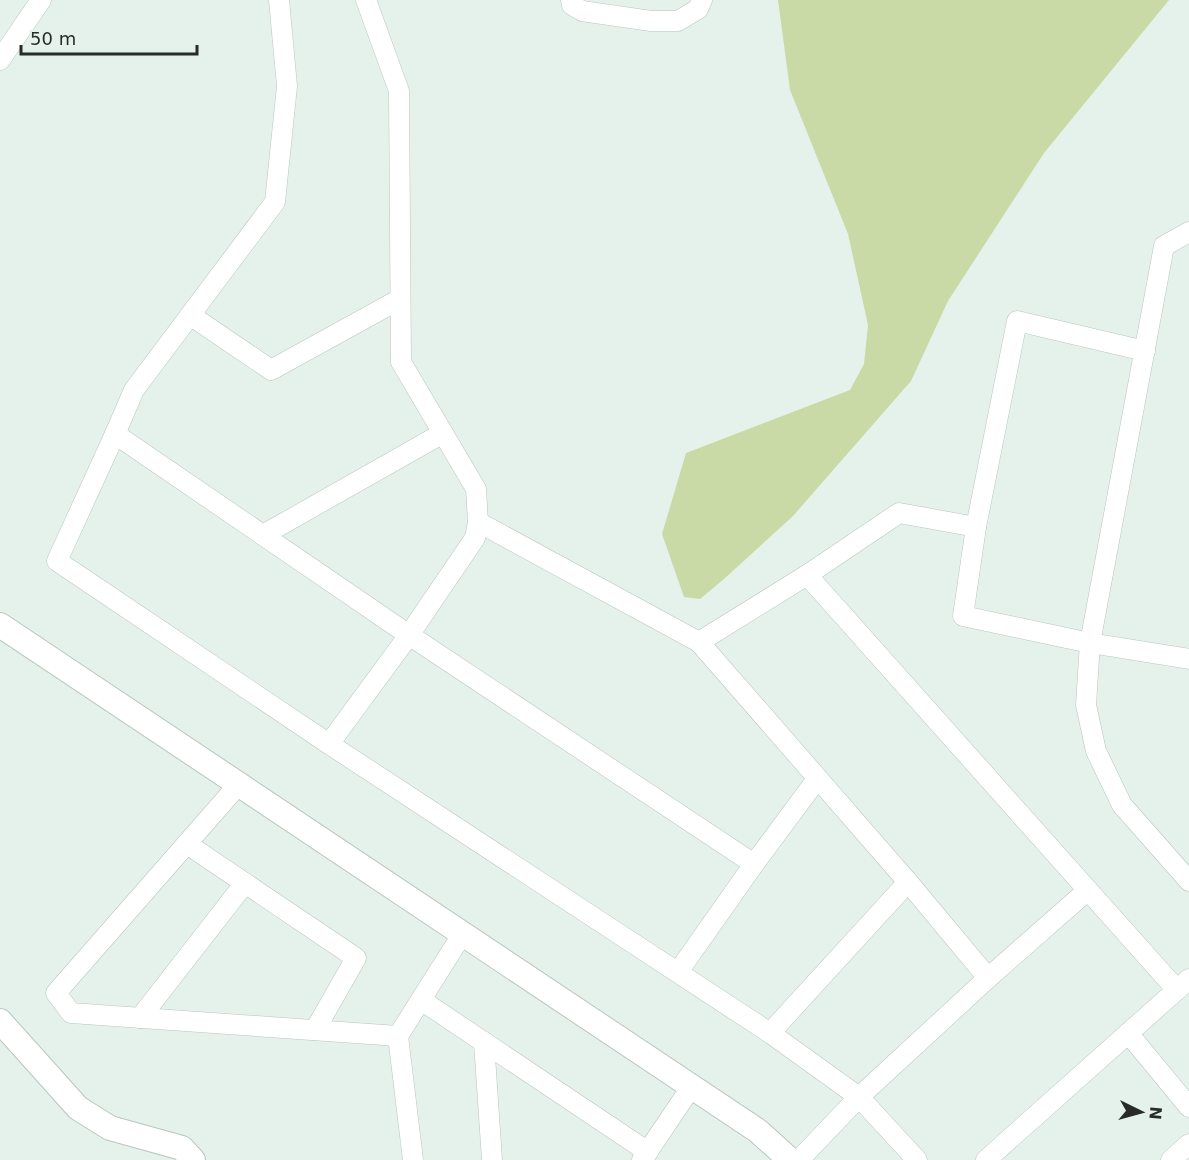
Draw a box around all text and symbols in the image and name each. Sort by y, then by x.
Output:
scale bar [21,18,196,56]
text: 50 m [30,28,76,49]
north arrow [1111,1082,1171,1142]
text: N [1145,1106,1165,1121]

